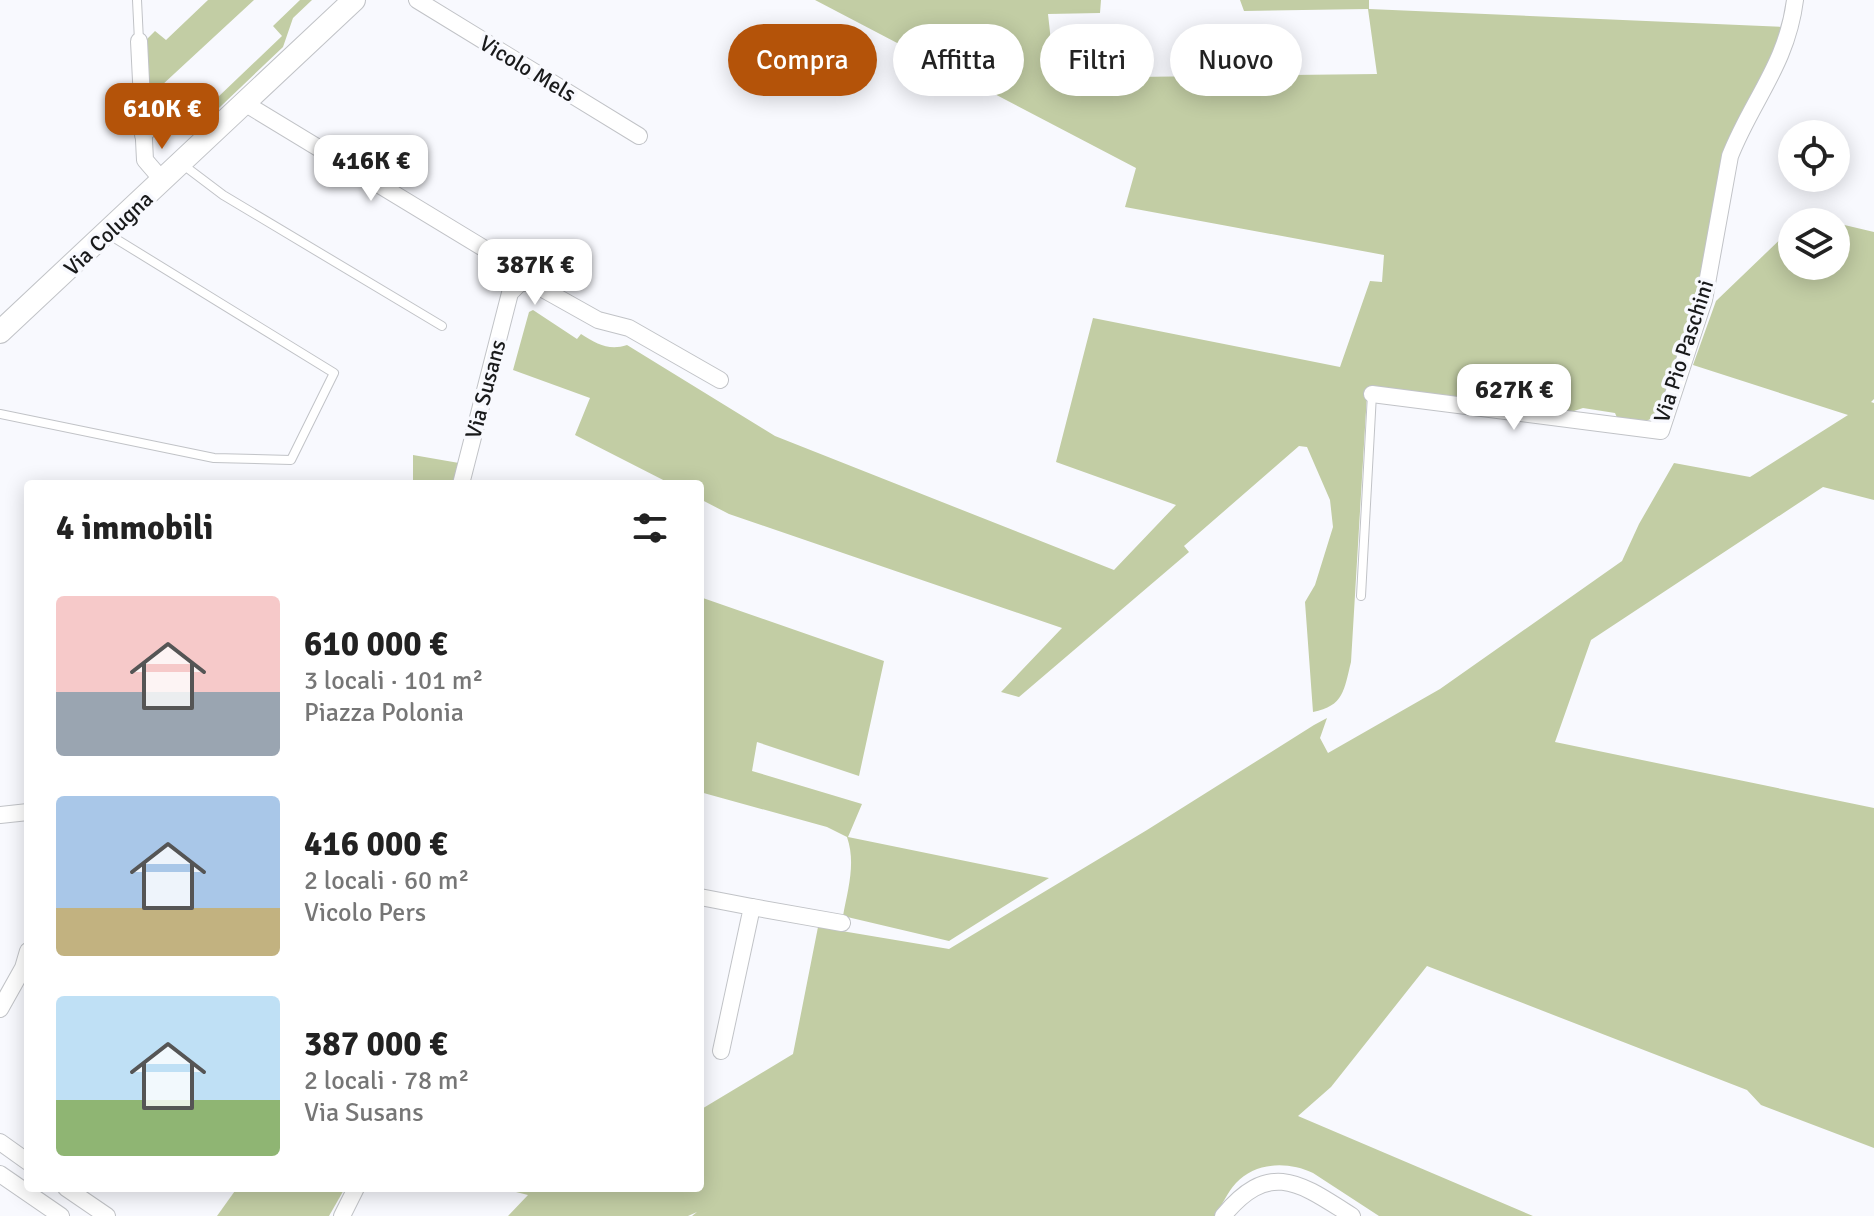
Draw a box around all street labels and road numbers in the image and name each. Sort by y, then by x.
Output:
street label: Vicolo Mels [475,29,581,108]
street label: Via Colugna [58,185,159,281]
street label: Via Pio Paschini [1648,276,1719,426]
street label: Via Susans [459,337,512,442]

